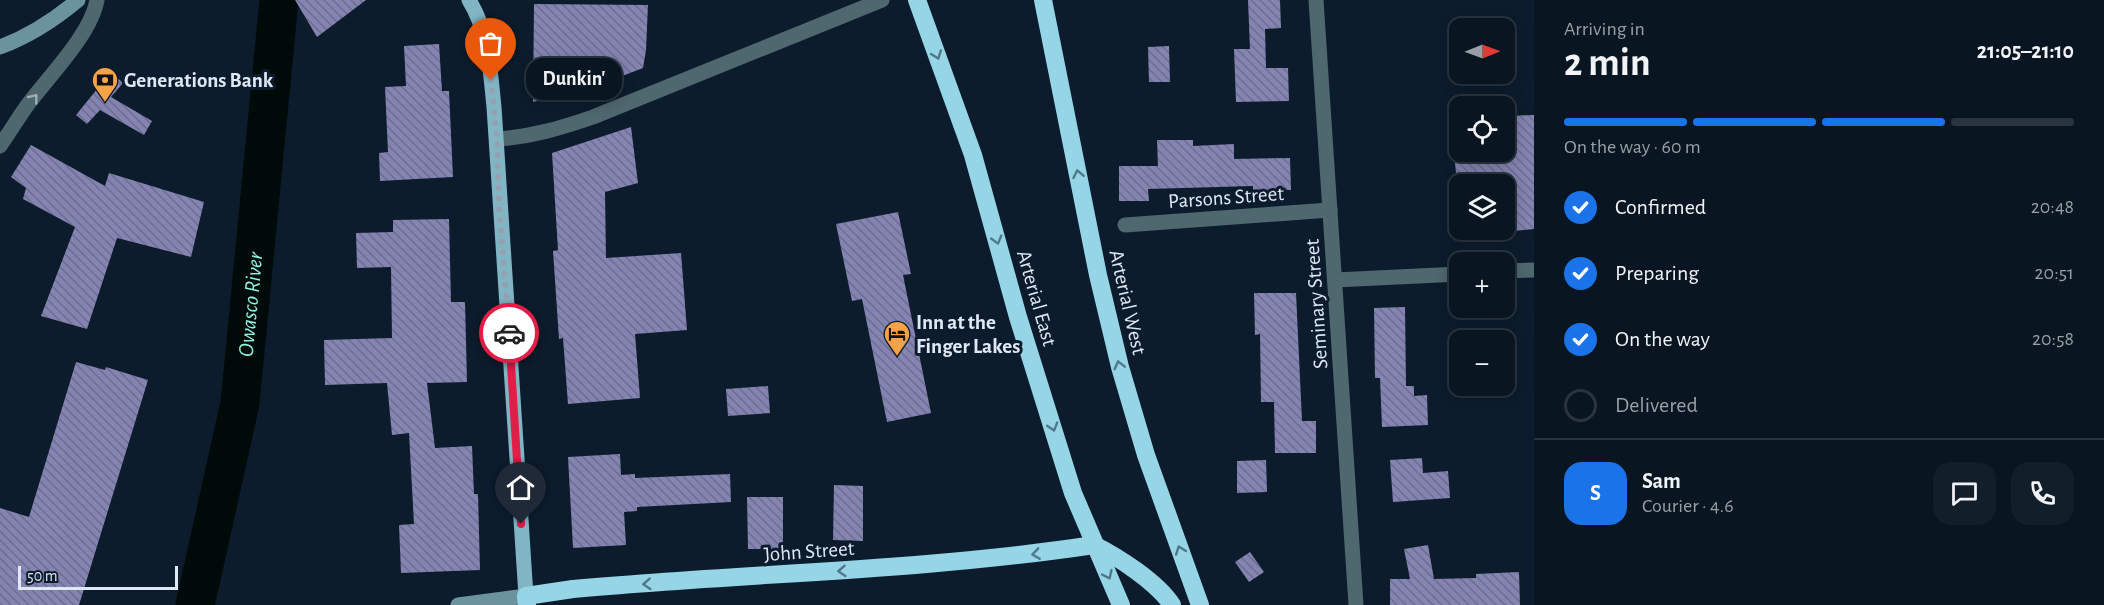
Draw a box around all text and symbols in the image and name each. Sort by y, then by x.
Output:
pin [465,18,516,80]
north arrow [1449,18,1515,84]
map controls [1449,18,1515,396]
text: Arriving in [1564,19,1645,39]
icon: bag [474,27,507,60]
text: 21:05–21:10 [1977,40,2074,62]
text: 2 min [1564,44,1651,83]
one-way arrow [929,49,942,60]
callout: Dunkin' [527,59,623,101]
bank icon: Generations Bank [90,65,120,103]
text: Dunkin' [543,69,605,89]
place label: Generations Bank [124,70,274,91]
one-way arrow [26,94,37,105]
button: locate [1449,96,1515,162]
text: On the way · 60 m [1564,137,1701,157]
one-way arrow [1072,170,1085,180]
button: layers [1449,174,1515,240]
street label: Parsons Street [1167,183,1285,212]
icon: check [1564,191,1597,224]
text: Confirmed [1615,196,1706,218]
text: 20:48 [2031,197,2074,217]
one-way arrow [990,234,1002,245]
street label: Seminary Street [1301,238,1332,370]
street label: Arterial East [1013,248,1060,349]
street label: Arterial West [1105,248,1150,357]
water label: Owasco River [235,250,267,358]
button: + [1449,252,1515,318]
icon: check [1564,257,1597,290]
text: Preparing [1615,262,1699,284]
text: 20:51 [2035,263,2074,283]
courier [479,303,539,363]
place label: Inn at the Finger Lakes [916,312,1020,357]
icon: car [493,317,526,350]
hotel icon: Inn at the Finger Lakes [882,319,912,357]
icon: check [1564,323,1597,356]
text: On the way [1615,328,1710,350]
text: 20:58 [2032,329,2074,349]
button: − [1449,330,1515,396]
one-way arrow [1114,360,1127,370]
text: Delivered [1615,394,1698,416]
one-way arrow [1046,421,1058,432]
pin [495,462,546,524]
button: chat [1933,462,1996,525]
button: phone [2011,462,2074,525]
text: Sam [1642,470,1681,492]
icon: home [504,471,537,504]
text: S [1590,482,1601,504]
text: Courier · 4.6 [1642,496,1734,516]
street label: John Street [763,538,855,565]
one-way arrow [1175,545,1188,556]
one-way arrow [1031,547,1041,559]
scale bar [18,563,178,590]
one-way arrow [837,564,846,577]
text: 50 m [27,568,58,584]
one-way arrow [1100,568,1112,579]
one-way arrow [643,578,652,591]

